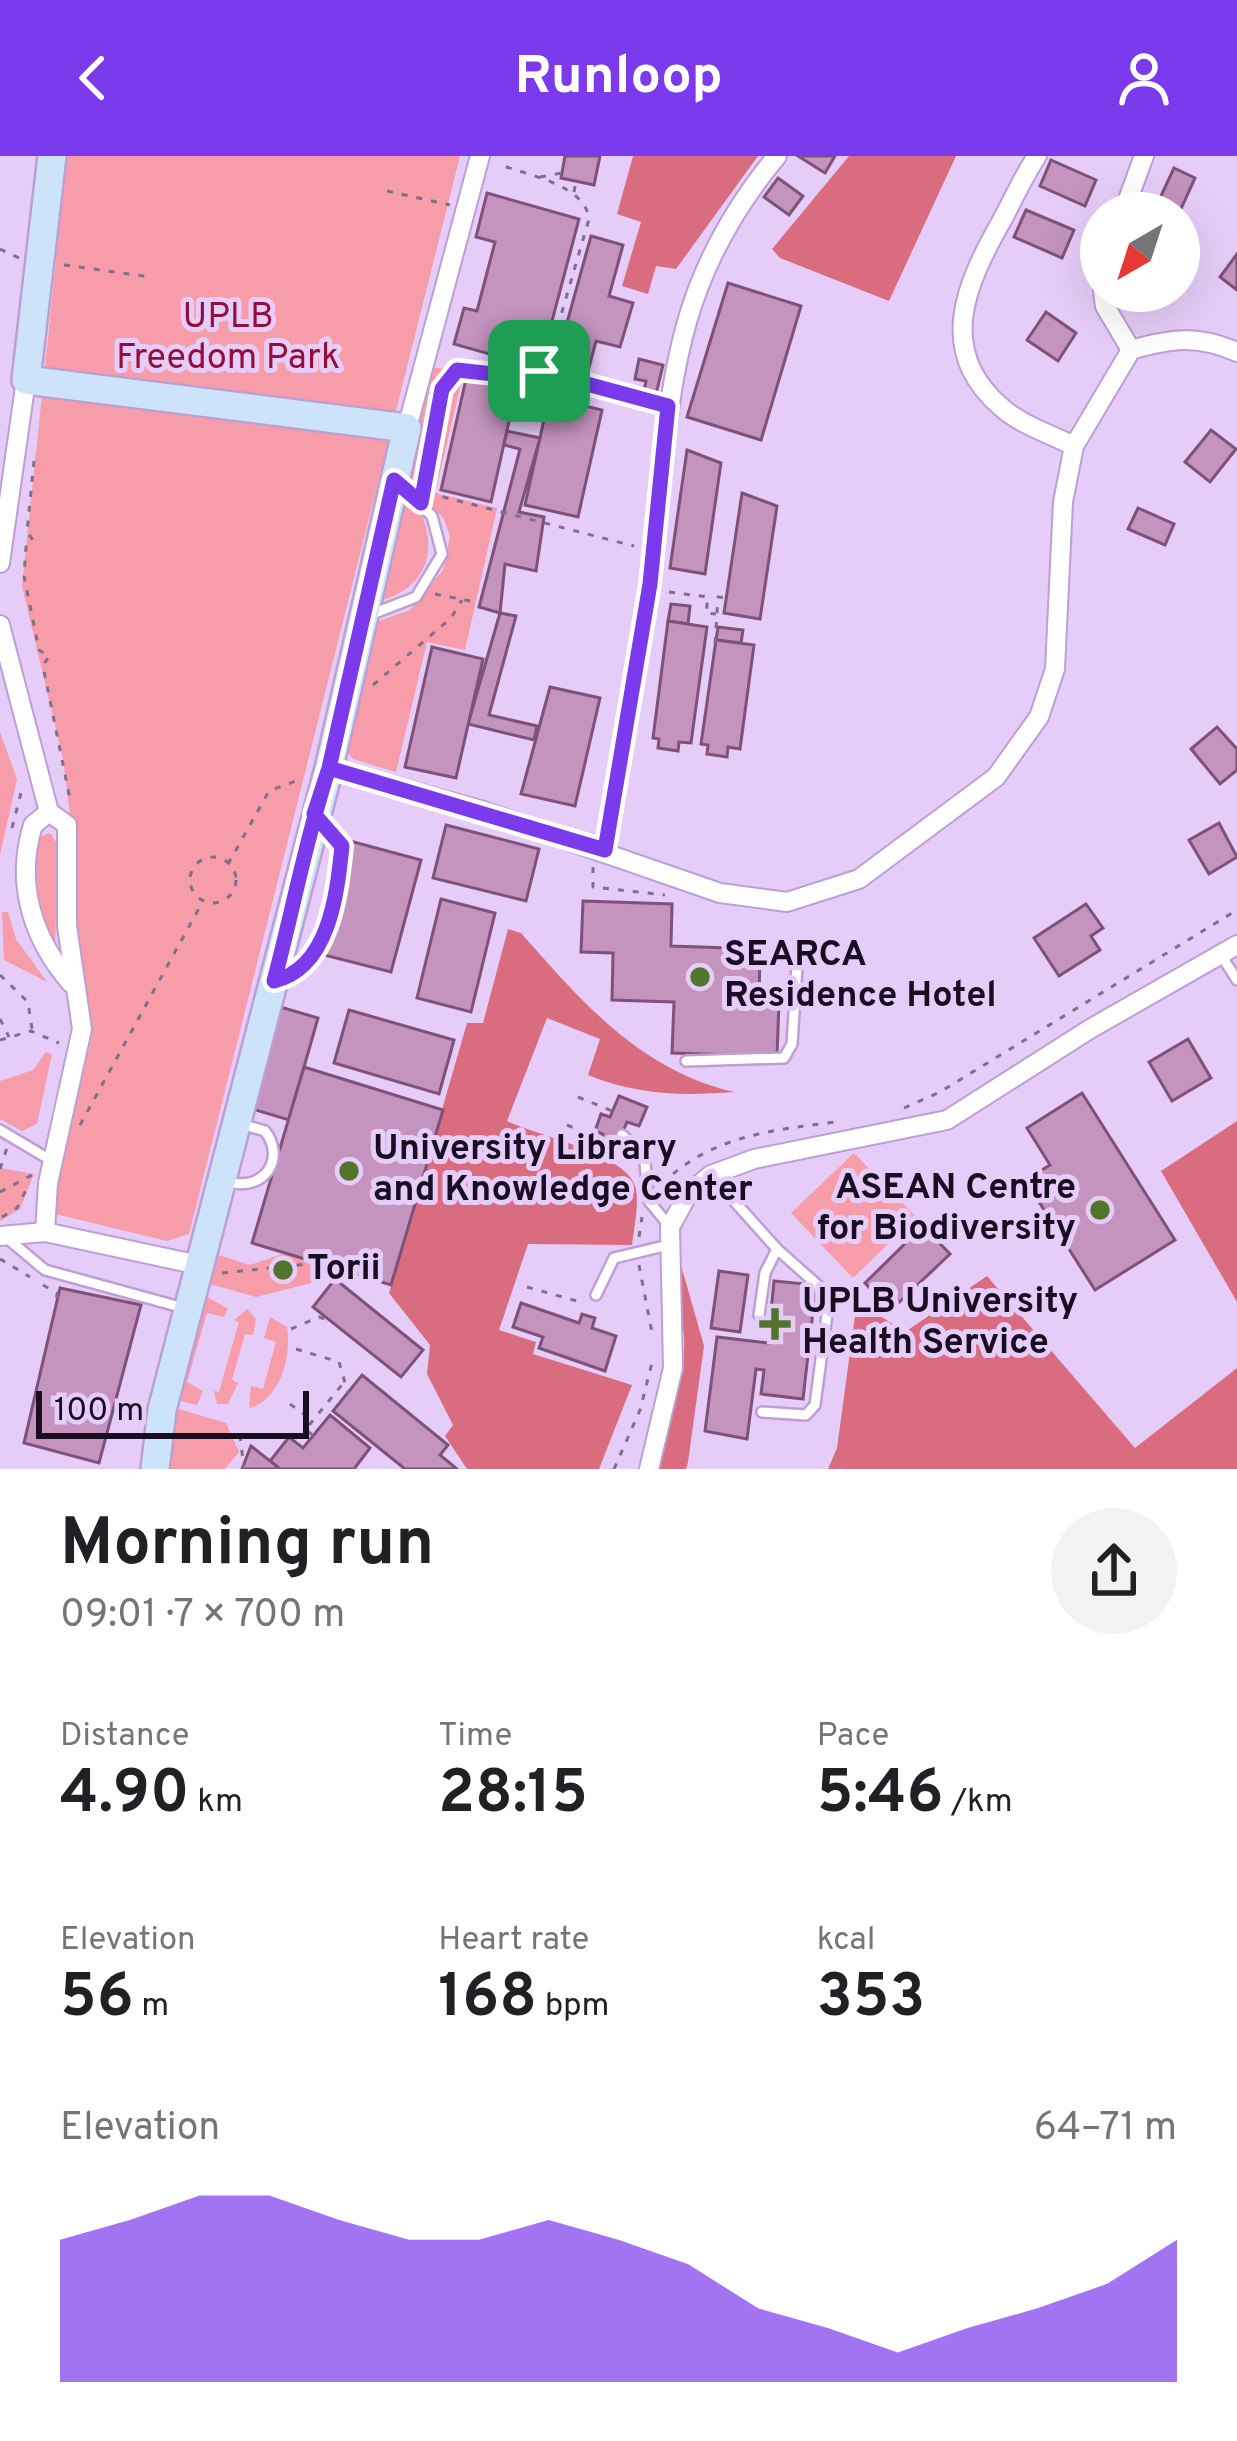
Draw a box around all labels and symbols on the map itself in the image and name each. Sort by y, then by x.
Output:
north arrow [1080,192,1200,312]
park label: UPLB Freedom Park [116,295,340,382]
pin [488,320,590,422]
place label: SEARCA Residence Hotel [724,933,997,1020]
marker: SEARCA Residence Hotel [687,964,713,990]
place label: University Library and Knowledge Center [373,1127,753,1214]
marker: University Library and Knowledge Center [336,1158,362,1184]
place label: ASEAN Centre for Biodiversity [817,1166,1076,1253]
marker: ASEAN Centre for Biodiversity [1087,1197,1113,1223]
place label: Torii [307,1247,381,1293]
marker: Torii [270,1257,296,1283]
place label: UPLB University Health Service [802,1280,1078,1367]
marker: UPLB University Health Service [759,1308,791,1340]
scale bar [36,1385,309,1438]

